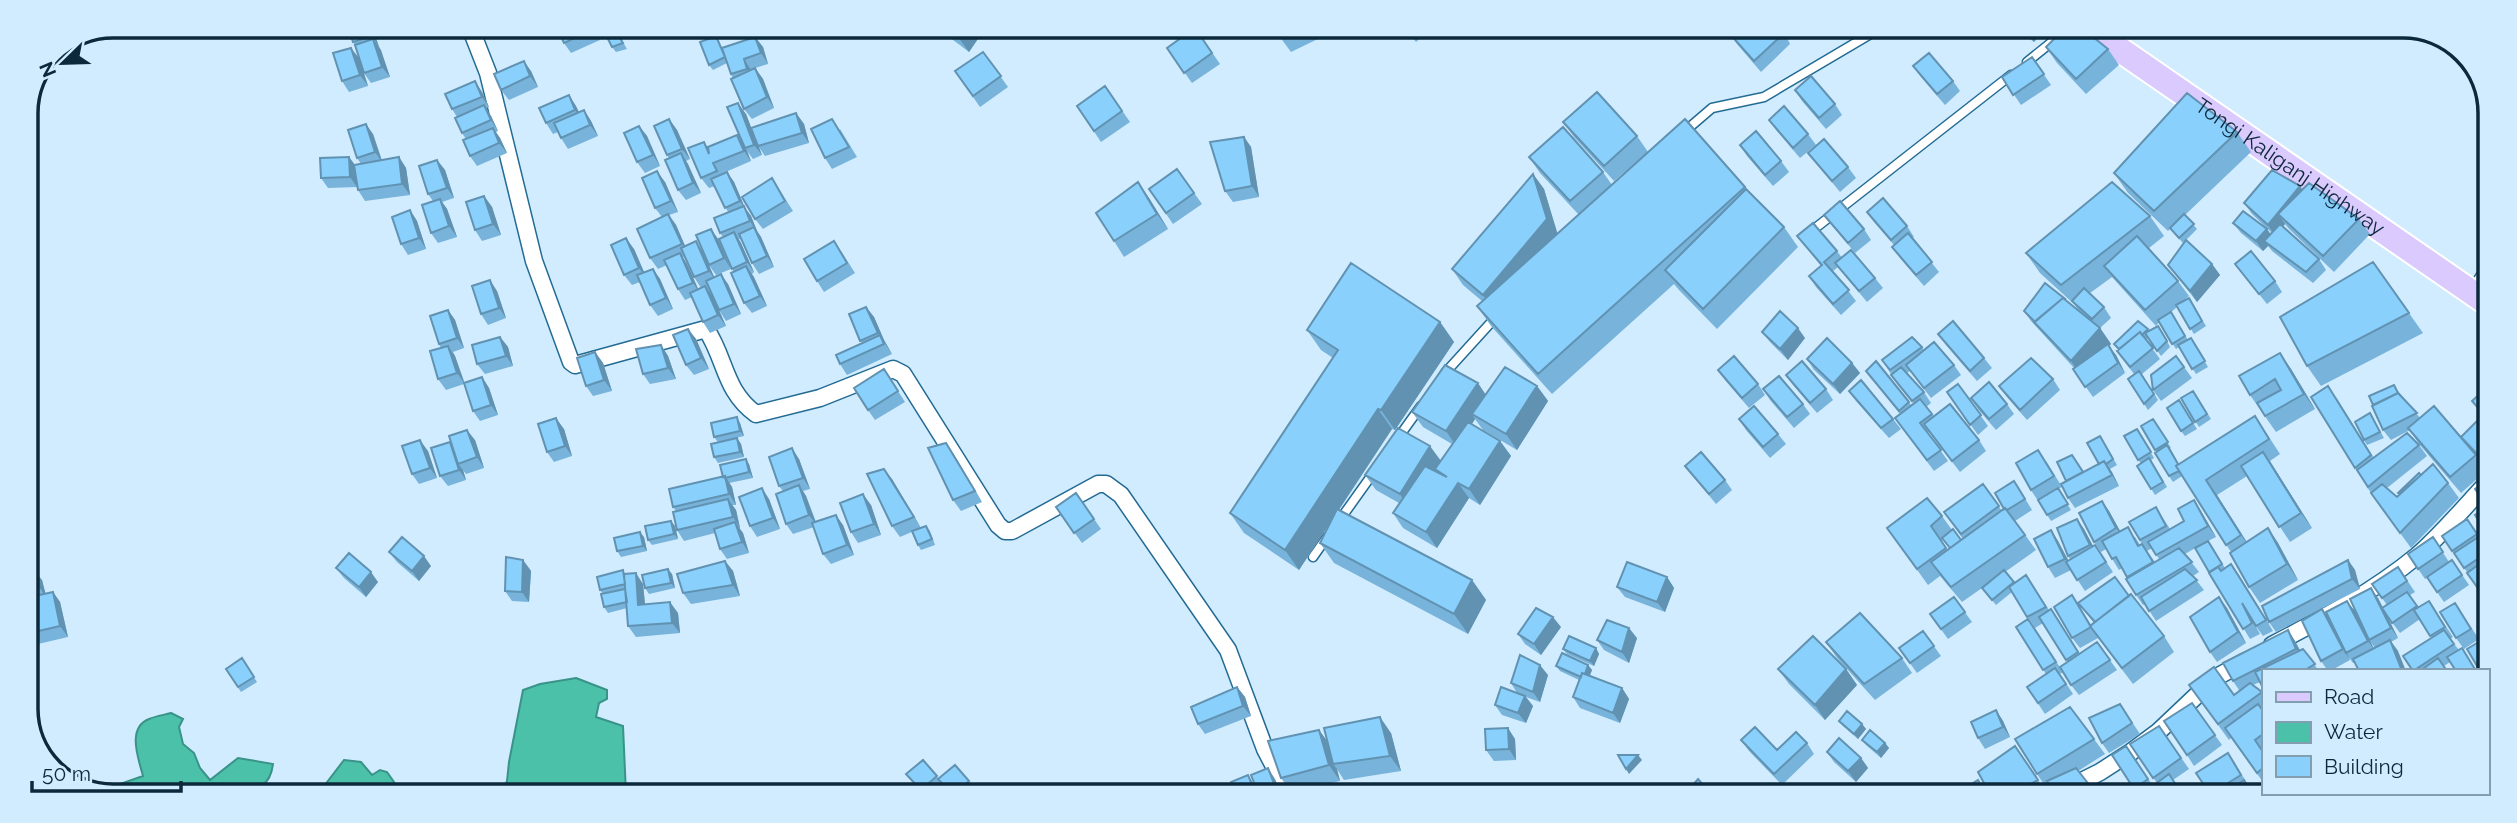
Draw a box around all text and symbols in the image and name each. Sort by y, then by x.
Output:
north arrow [28,28,98,98]
text: N [34,59,60,81]
street label: Tongi Kaliganj Highway [2191,93,2390,241]
legend [2262,669,2489,795]
text: Road [2324,684,2374,709]
text: Water [2324,719,2383,744]
scale bar [32,750,180,794]
text: Building [2324,754,2404,779]
text: 50 m [42,761,91,786]

